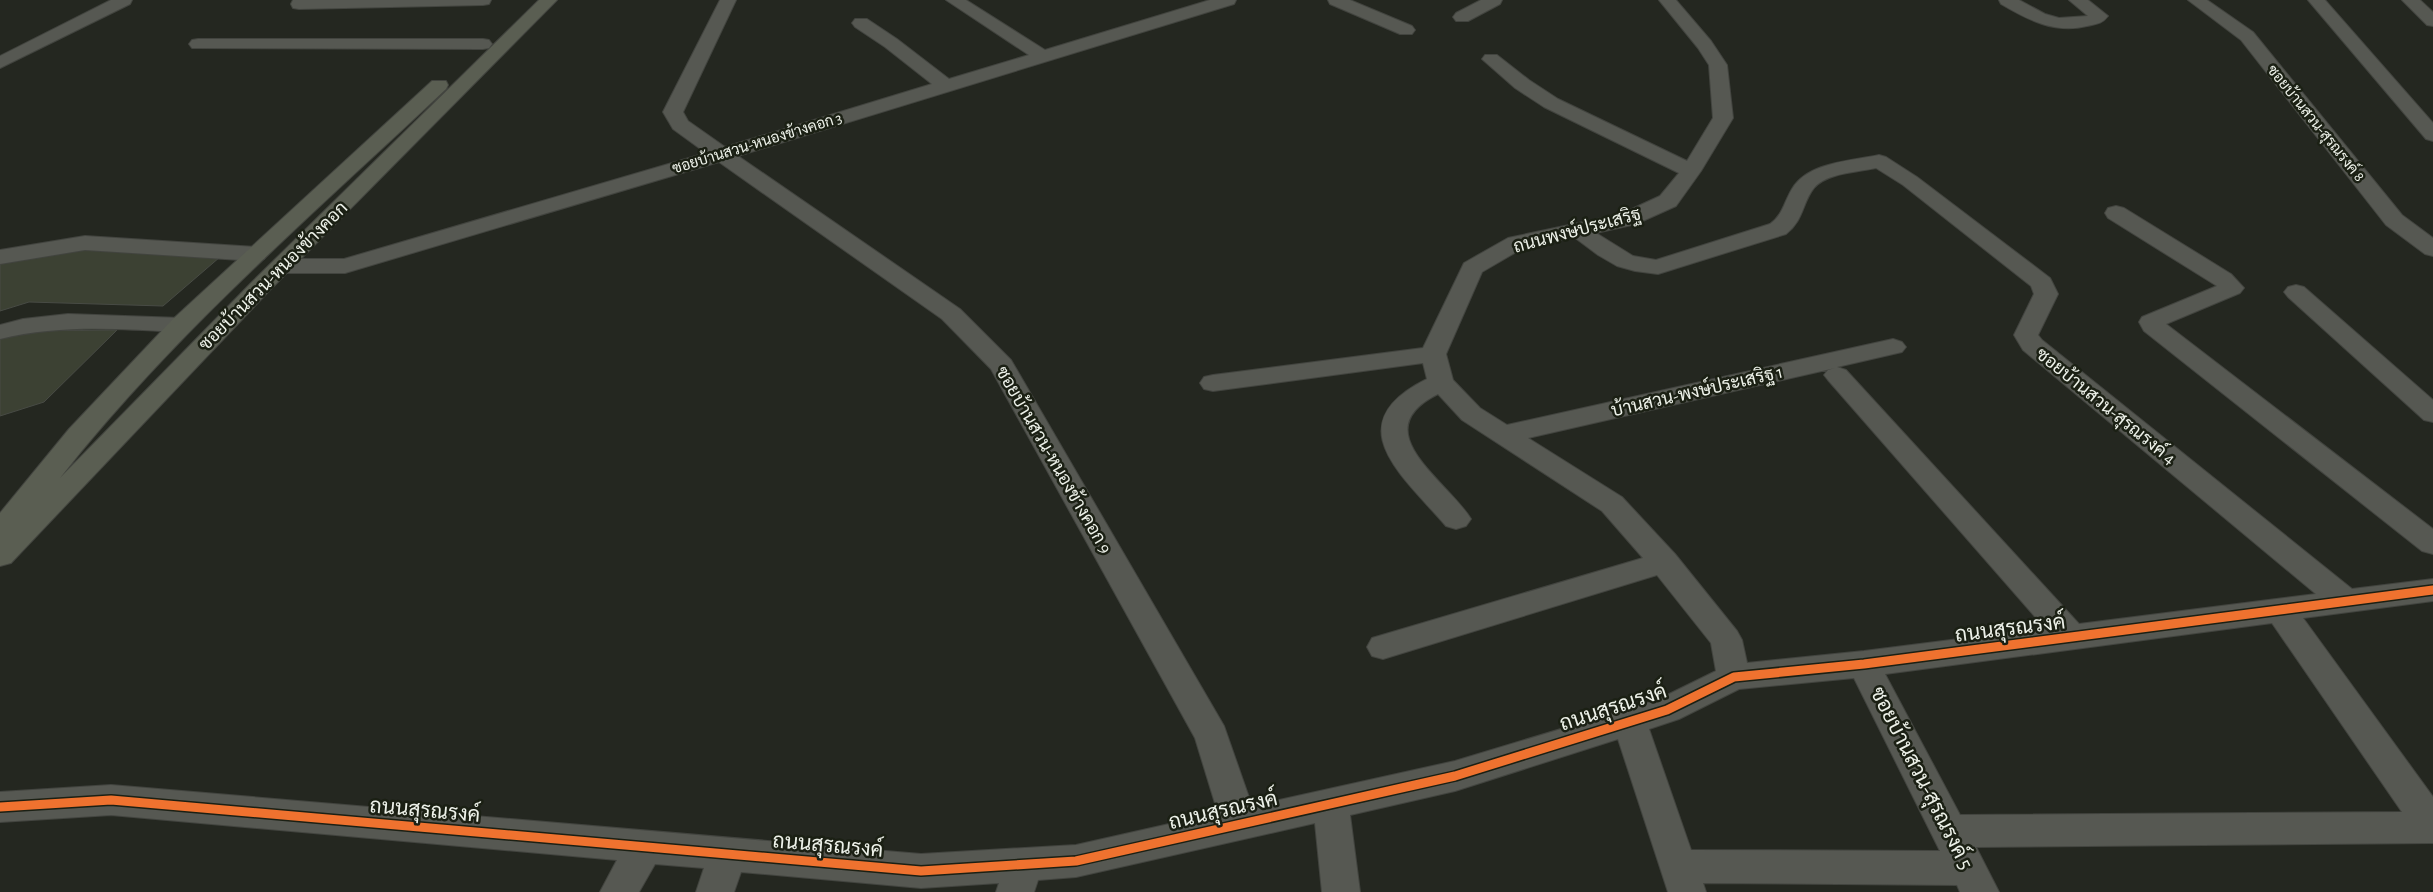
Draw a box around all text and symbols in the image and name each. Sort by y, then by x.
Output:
street label: ซอยบ้านสวน-สุรณรงค์ 8 [2262,60,2369,186]
street label: ซอยบ้านสวน-หนองข้างคอก 3 [670,108,844,176]
street label: ซอยบ้านสวน-หนองข้างคอก [193,196,351,354]
street label: ถนนพงษ์ประเสริฐ [1510,200,1644,259]
street label: ซอยบ้านสวน-สุรณรงค์ 4 [2031,341,2182,470]
street label: บ้านสวน-พงษ์ประเสริฐ 1 [1609,359,1785,422]
street label: ซอยบ้านสวน-หนองข้างคอก 9 [992,362,1118,557]
street label: ถนนสุรณรงค์ [1953,607,2067,649]
street label: ถนนสุรณรงค์ [1556,677,1670,737]
street label: ซอยบ้านสวน-สุรณรงค์ 5 [1864,682,1980,874]
street label: ถนนสุรณรงค์ [1166,784,1280,836]
street label: ถนนสุรณรงค์ [368,791,482,829]
street label: ถนนสุรณรงค์ [771,826,885,864]

